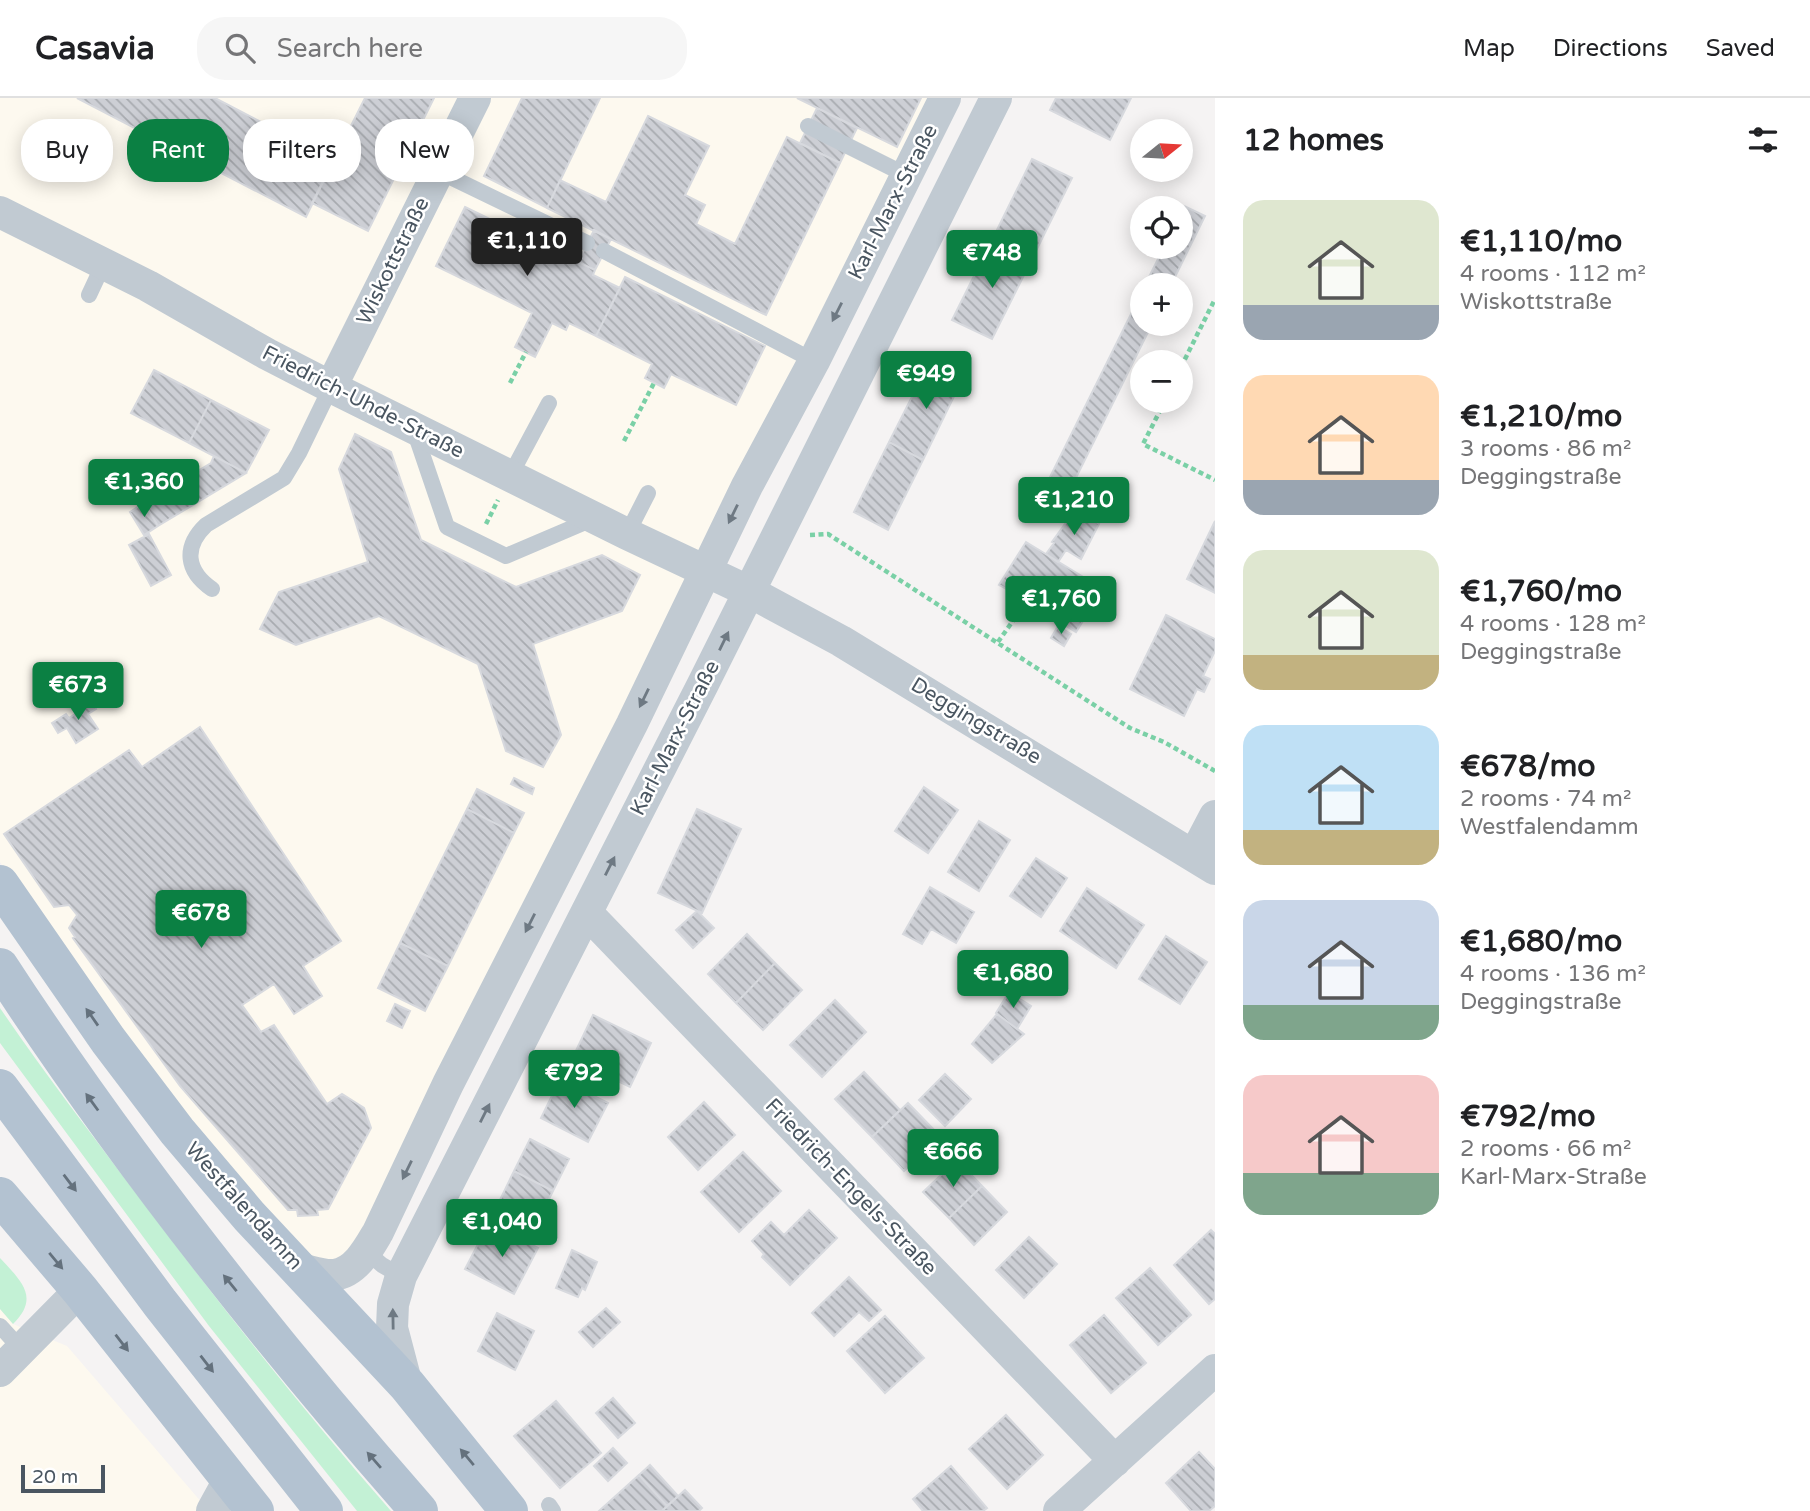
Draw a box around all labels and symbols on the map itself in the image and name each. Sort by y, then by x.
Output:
north arrow [1130,119,1194,182]
street label: Karl-Marx-Straße [843,120,943,284]
street label: Wiskottstraße [351,193,435,329]
pin: €1,110 [470,218,584,278]
pin: €748 [951,230,1033,290]
one-way arrow [832,302,843,322]
street label: Friedrich-Uhde-Straße [258,340,468,464]
pin: €949 [885,352,967,411]
pin: €1,360 [87,460,201,519]
pin: €1,210 [1017,478,1131,537]
one-way arrow [728,504,739,524]
pin: €1,760 [1004,576,1118,636]
one-way arrow [718,631,729,651]
street label: Karl-Marx-Straße [625,656,725,820]
pin: €673 [37,662,119,722]
street label: Deggingstraße [906,672,1046,770]
one-way arrow [639,688,650,708]
one-way arrow [605,856,616,876]
pin: €678 [160,890,242,950]
one-way arrow [525,913,536,933]
pin: €1,680 [956,950,1070,1010]
one-way arrow [85,1008,99,1026]
pin: €792 [533,1051,615,1110]
one-way arrow [86,1093,100,1111]
street label: Friedrich-Engels-Straße [760,1093,942,1281]
one-way arrow [480,1103,491,1123]
pin: €666 [912,1130,994,1189]
street label: Westfalendamm [180,1137,308,1275]
one-way arrow [401,1160,412,1181]
one-way arrow [62,1173,77,1191]
pin: €1,040 [445,1200,559,1259]
one-way arrow [48,1253,63,1270]
one-way arrow [223,1275,238,1292]
one-way arrow [387,1307,399,1329]
one-way arrow [114,1335,129,1352]
one-way arrow [200,1354,215,1372]
one-way arrow [459,1448,475,1466]
one-way arrow [367,1451,382,1468]
scale bar [21,1462,105,1494]

